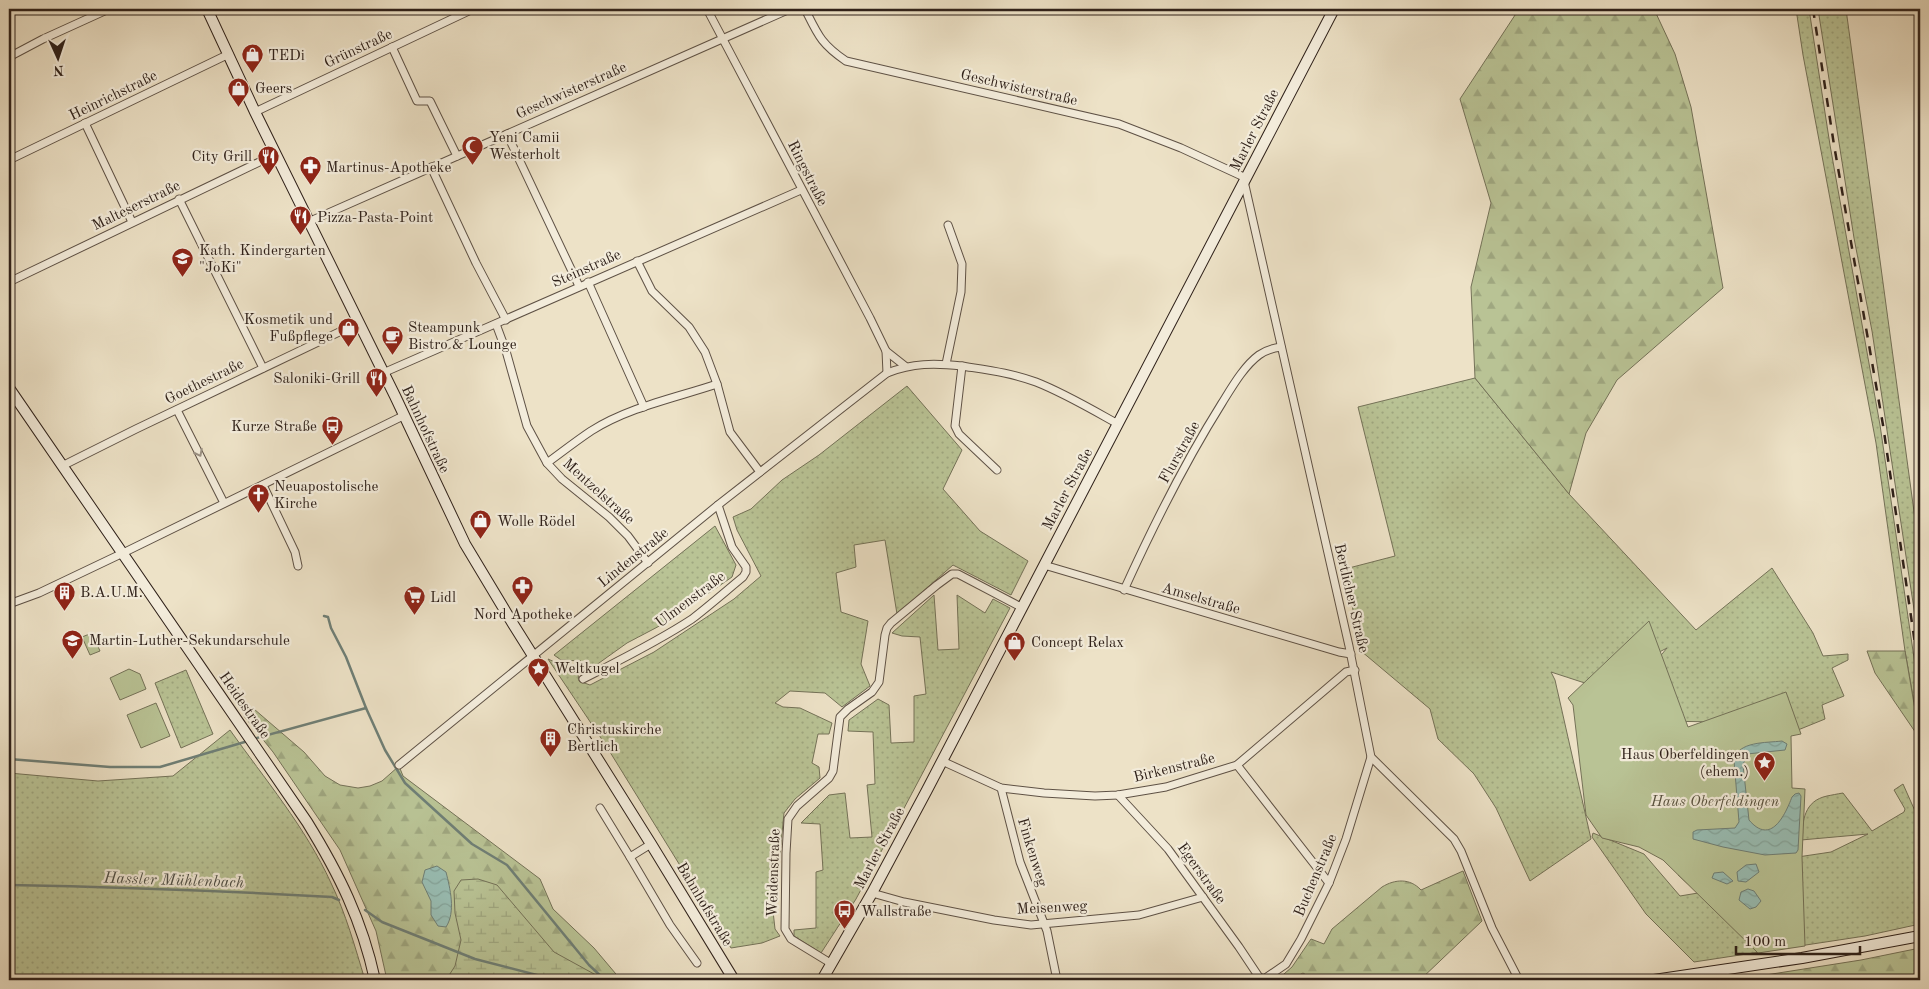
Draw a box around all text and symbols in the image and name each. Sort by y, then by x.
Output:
street label: Grünstraße [322,27,395,72]
north arrow [32,32,82,82]
shop icon: TEDi [240,43,264,74]
place label: TEDi [268,49,305,64]
street label: Geschwisterstraße [514,60,629,123]
text: N [53,63,64,77]
street label: Geschwisterstraße [959,68,1079,109]
street label: Heinrichstraße [67,69,160,124]
shop icon: Geers [227,76,251,107]
place label: Geers [255,82,292,97]
street label: Marler Straße [1228,87,1283,174]
place label: Yeni Camii Westerholt [489,131,560,163]
mosque icon: Yeni Camii Westerholt [461,134,485,165]
street label: Ringstraße [784,139,830,209]
restaurant icon: City Grill [256,144,280,175]
place label: City Grill [191,150,252,165]
pharmacy icon: Martinus-Apotheke [298,155,322,186]
place label: Martinus-Apotheke [326,161,451,176]
street label: Malteserstraße [90,179,183,234]
restaurant icon: Pizza-Pasta-Point [289,205,313,236]
place label: Pizza-Pasta-Point [317,211,433,226]
place label: Kath. Kindergarten "JoKi" [199,244,326,276]
school or university icon: Kath. Kindergarten "JoKi" [171,247,195,278]
street label: Steinstraße [550,247,623,291]
place label: Kosmetik und Fußpflege [244,313,333,345]
shop icon: Kosmetik und Fußpflege [337,316,361,347]
place label: Steampunk Bistro & Lounge [408,321,517,353]
cafe icon: Steampunk Bistro & Lounge [380,324,404,355]
street label: Goethestraße [163,357,246,408]
restaurant icon: Saloniki-Grill [364,366,388,397]
place label: Saloniki-Grill [273,372,360,387]
street label: Bahnhofstraße [398,384,451,476]
bus stop icon: Kurze Straße [321,414,345,445]
street label: Flurstraße [1157,419,1204,486]
place label: Kurze Straße [231,420,317,435]
street label: Marler Straße [1040,446,1096,533]
one-way arrow [193,448,203,457]
street label: Mentzelstraße [559,456,637,528]
place label: Neuapostolische Kirche [274,480,379,512]
church icon: Neuapostolische Kirche [246,483,270,514]
shop icon: Wolle Rödel [469,509,493,540]
place label: Wolle Rödel [497,515,575,530]
street label: Lindenstraße [596,525,672,591]
street label: Bertlicher Straße [1331,542,1370,654]
street label: Ulmenstraße [653,569,729,631]
pharmacy icon: Nord Apotheke [511,574,535,605]
building icon: B.A.U.M. [52,580,76,611]
street label: Amselstraße [1160,581,1242,618]
supermarket icon: Lidl [402,585,426,616]
place label: B.A.U.M. [80,586,143,601]
place label: Lidl [430,591,456,606]
place label: Nord Apotheke [474,608,573,623]
school or university icon: Martin-Luther-Sekundarschule [61,628,85,659]
shop icon: Concept Relax [1003,630,1027,661]
place label: Martin-Luther-Sekundarschule [89,634,290,649]
place label: Concept Relax [1031,636,1124,651]
place icon: Weltkugel [526,656,550,687]
place label: Weltkugel [554,662,620,677]
street label: Heidestraße [215,670,272,742]
place label: Christuskirche Bertlich [567,723,661,755]
building icon: Christuskirche Bertlich [539,726,563,757]
place label: Haus Oberfeldingen (ehem.) [1621,748,1749,780]
street label: Birkenstraße [1132,751,1217,786]
place icon: Haus Oberfeldingen (ehem.) [1753,751,1777,782]
park label: Haus Oberfeldingen [1650,795,1780,810]
street label: Marler Straße [852,805,908,892]
street label: Finkenweg [1014,816,1049,889]
street label: Weidenstraße [765,828,784,918]
street label: Buchenstraße [1292,832,1341,919]
street label: Egerstraße [1174,841,1228,907]
street label: Bahnhofstraße [673,860,735,949]
water label: Hassler Mühlenbach [102,871,244,891]
bus stop icon: Wallstraße [833,899,857,930]
street label: Meisenweg [1016,899,1088,918]
place label: Wallstraße [861,905,932,920]
scale bar [1736,924,1860,956]
text: 100 m [1744,935,1786,950]

